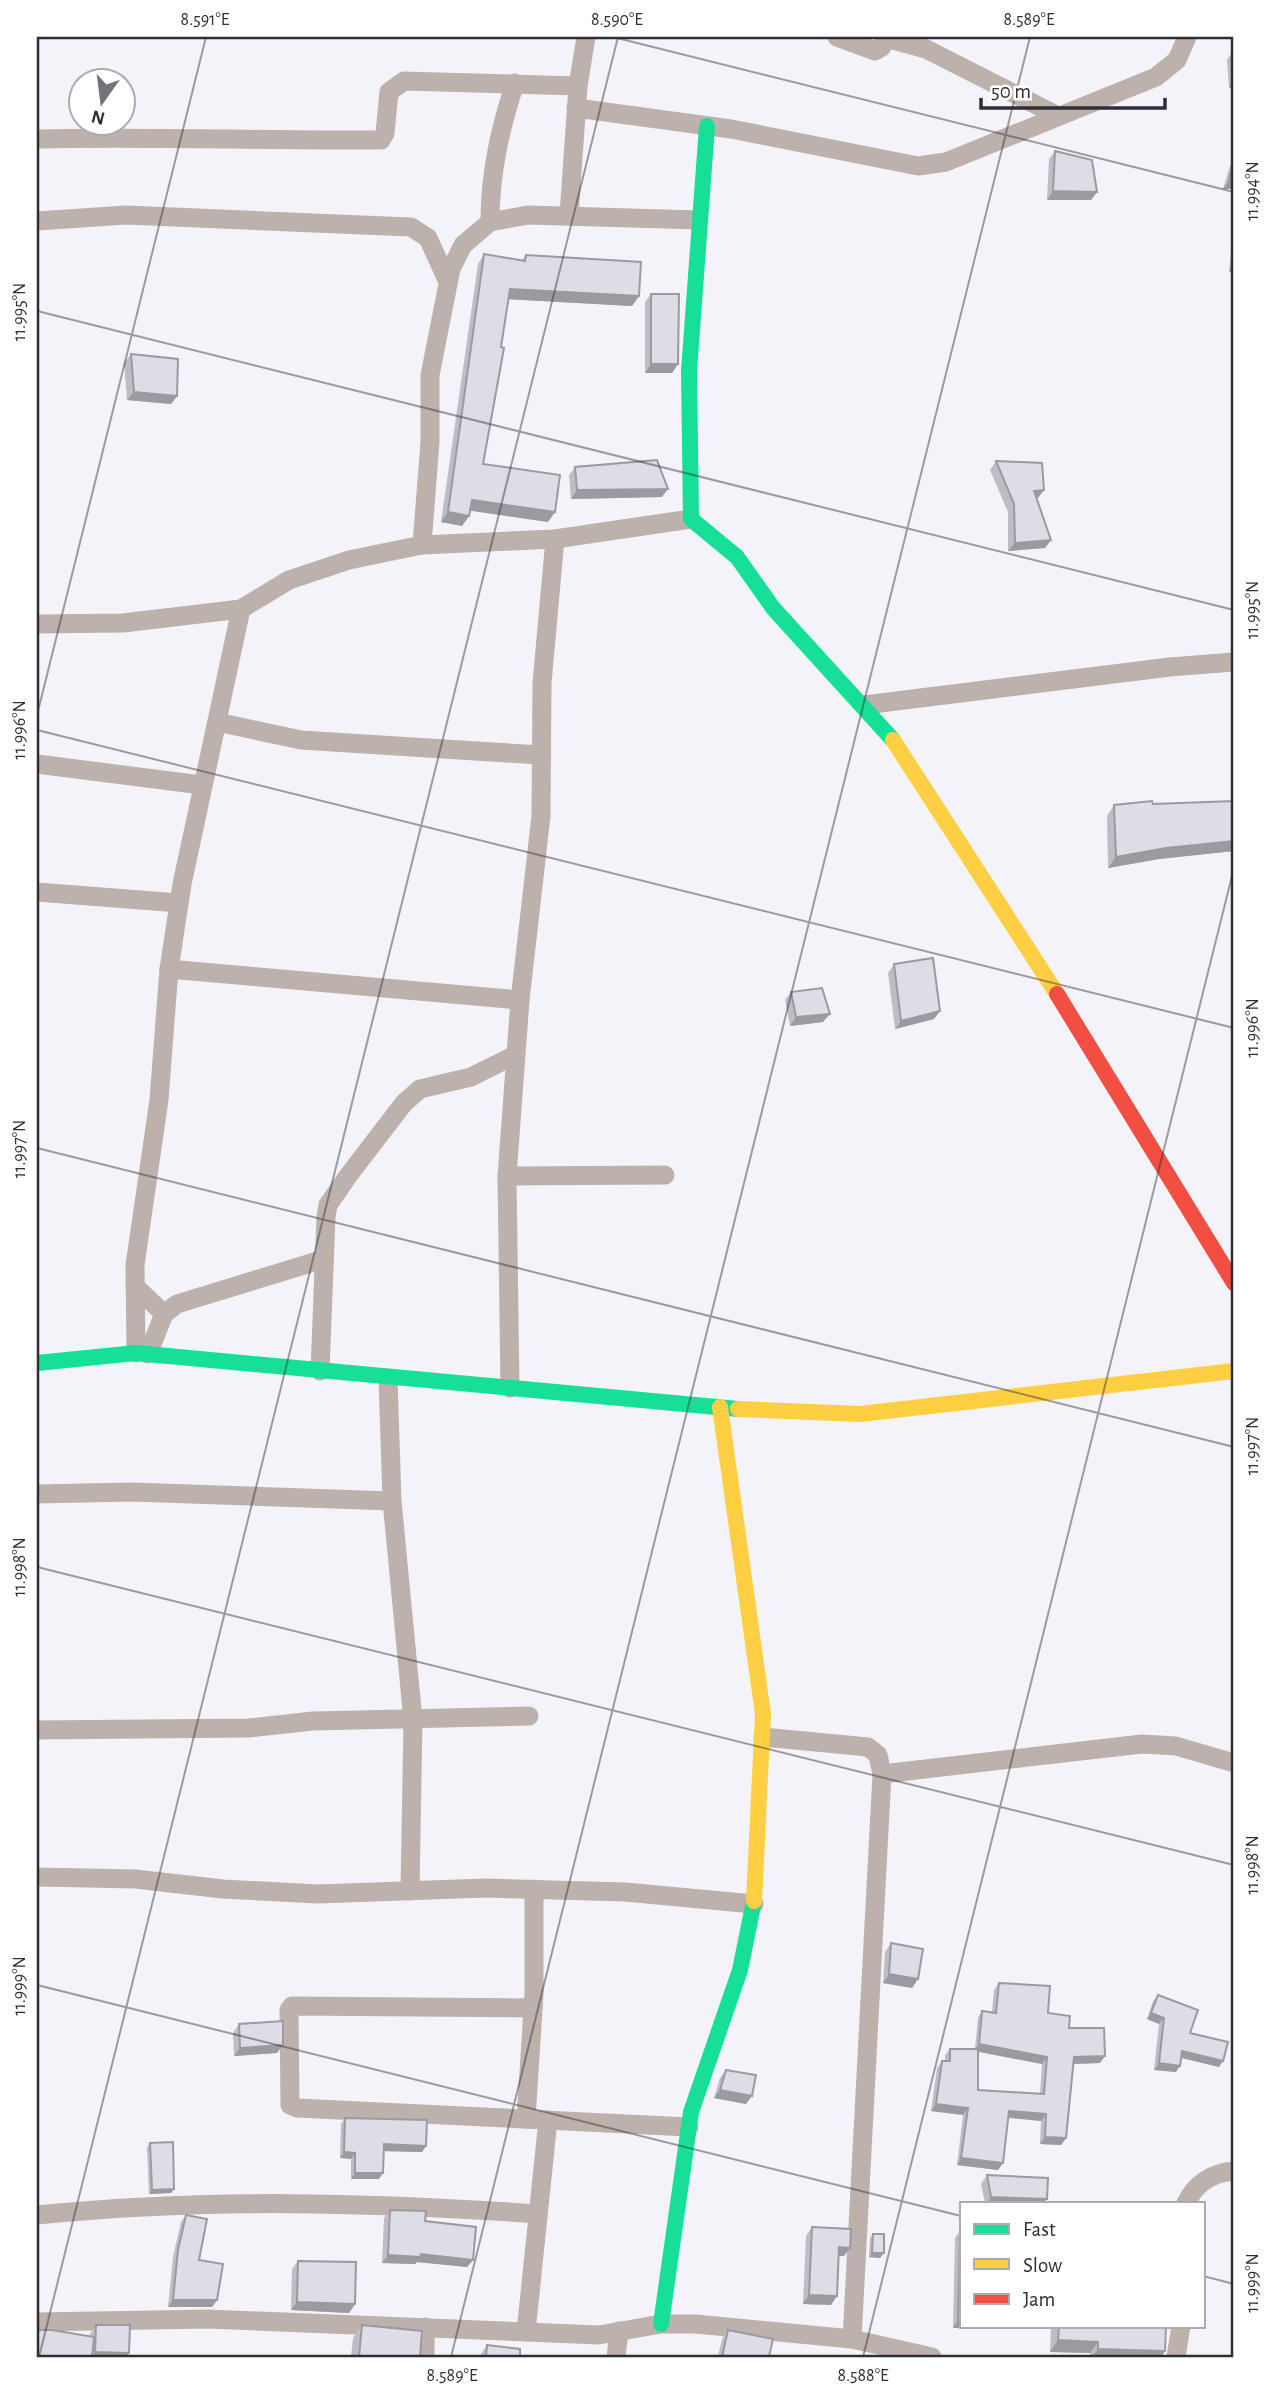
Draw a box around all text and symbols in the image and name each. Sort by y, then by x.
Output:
text: 8.591°E [181,11,230,29]
text: 8.590°E [591,11,643,29]
text: 8.589°E [1003,11,1055,29]
north arrow [66,66,136,136]
scale bar [981,66,1164,110]
text: 50 m [991,81,1031,102]
text: N [90,106,107,128]
text: 11.994°N [1244,161,1262,221]
text: 11.995°N [11,283,29,341]
text: 11.995°N [1244,581,1262,639]
text: 11.996°N [11,700,29,760]
text: 11.996°N [1244,998,1262,1058]
text: 11.997°N [11,1120,29,1178]
text: 11.997°N [1244,1417,1262,1475]
text: 11.998°N [11,1537,29,1597]
text: 11.998°N [1244,1835,1262,1895]
text: 11.999°N [11,1956,29,2016]
legend [960,2202,1204,2328]
text: Fast [1023,2219,1056,2240]
text: 11.999°N [1244,2253,1262,2313]
text: Slow [1023,2255,1062,2276]
text: Jam [1023,2289,1055,2310]
text: 8.589°E [426,2367,478,2385]
text: 8.588°E [837,2367,889,2385]

